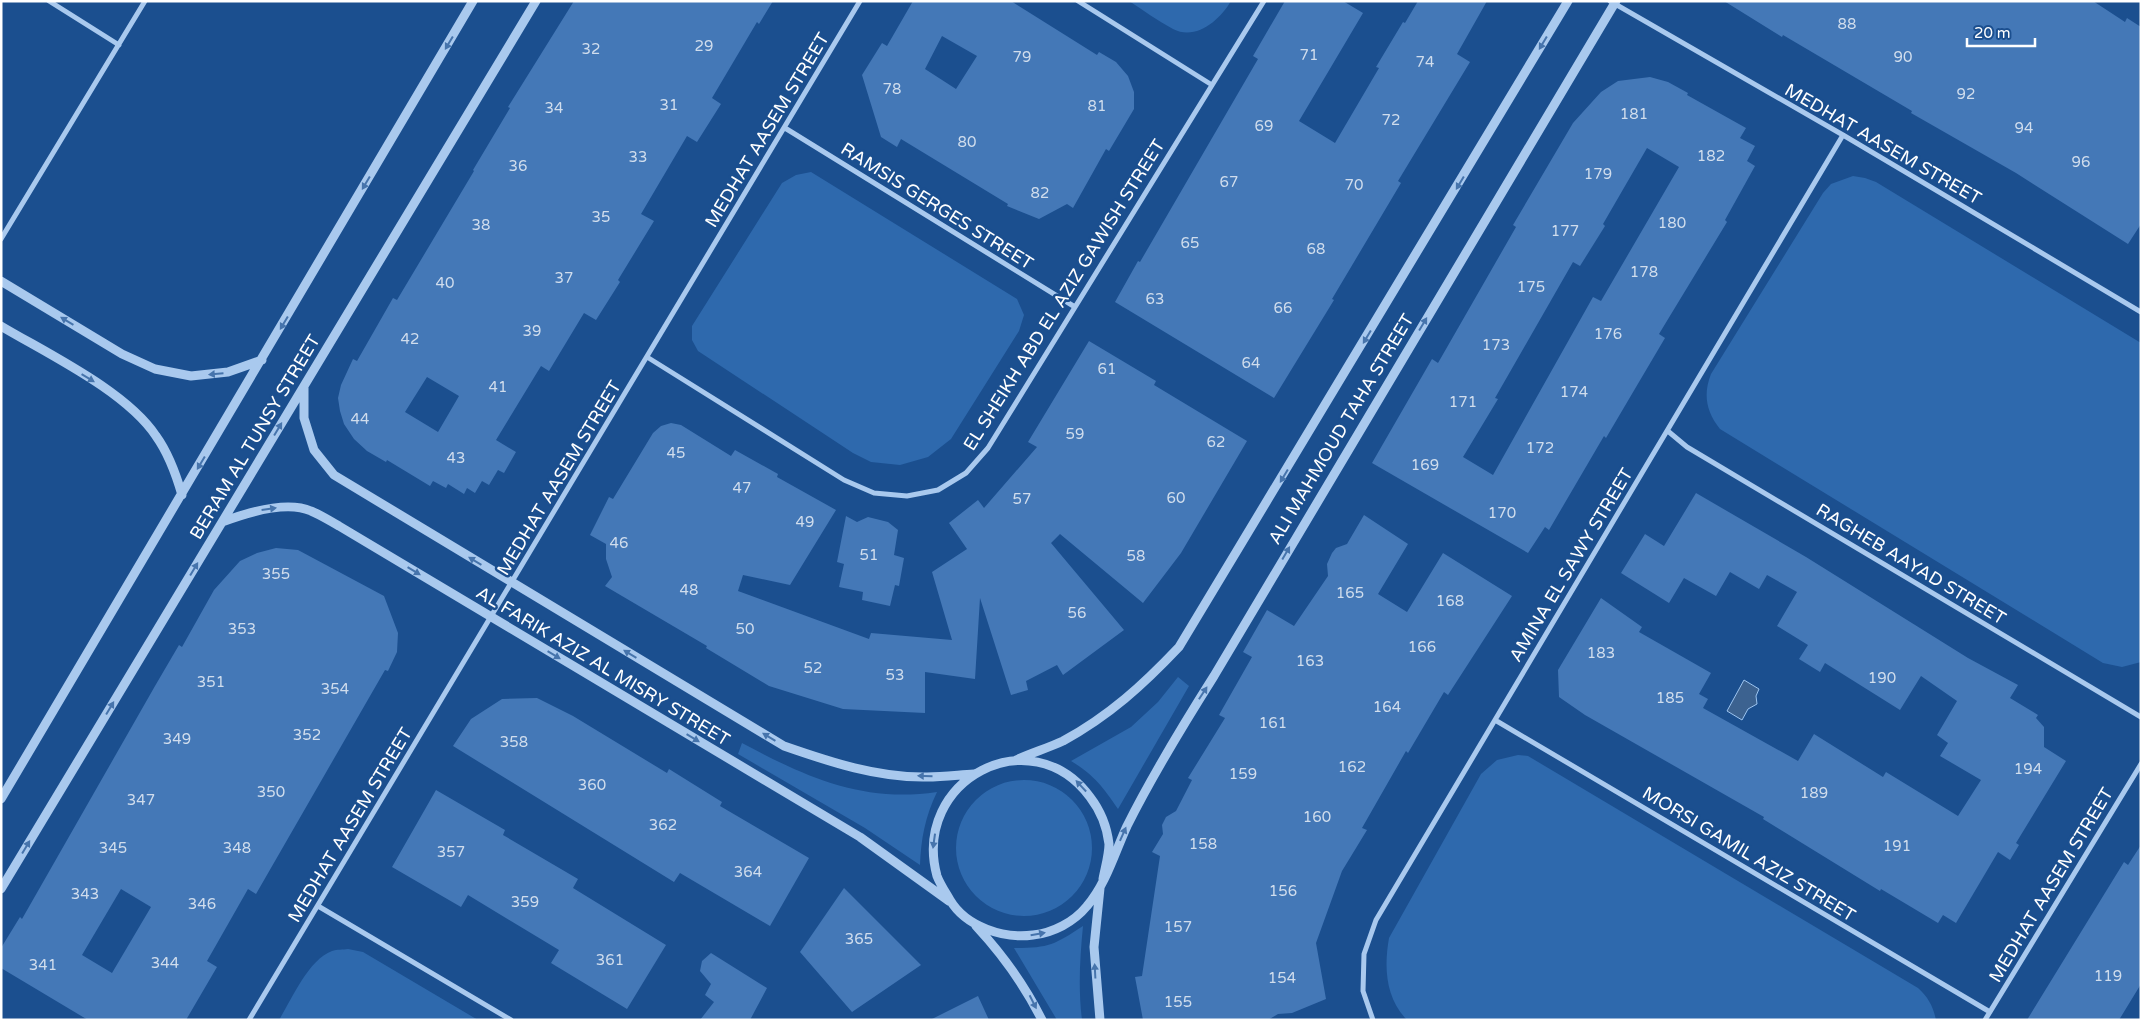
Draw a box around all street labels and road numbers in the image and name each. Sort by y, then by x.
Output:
street label: MEDHAT AASEM STREET [700,29,834,231]
street label: MEDHAT AASEM STREET [1781,79,1985,209]
street label: EL SHEIKH ABD EL AZIZ GAWISH STREET [959,135,1169,455]
street label: RAMSIS GERGES STREET [837,138,1037,274]
street label: ALI MAHMOUD TAHA STREET [1263,310,1419,548]
street label: BERAM AL TUNSY STREET [185,331,325,543]
street label: MEDHAT AASEM STREET [492,377,626,579]
street label: AMINA EL SAWY STREET [1504,464,1638,666]
street label: RAGHEB AAYAD STREET [1812,499,2010,629]
street label: AL FARIK AZIZ AL MISRY STREET [472,581,734,751]
street label: MEDHAT AASEM STREET [283,724,417,926]
street label: MORSI GAMIL AZIZ STREET [1638,782,1860,926]
street label: MEDHAT AASEM STREET [1984,784,2118,986]

